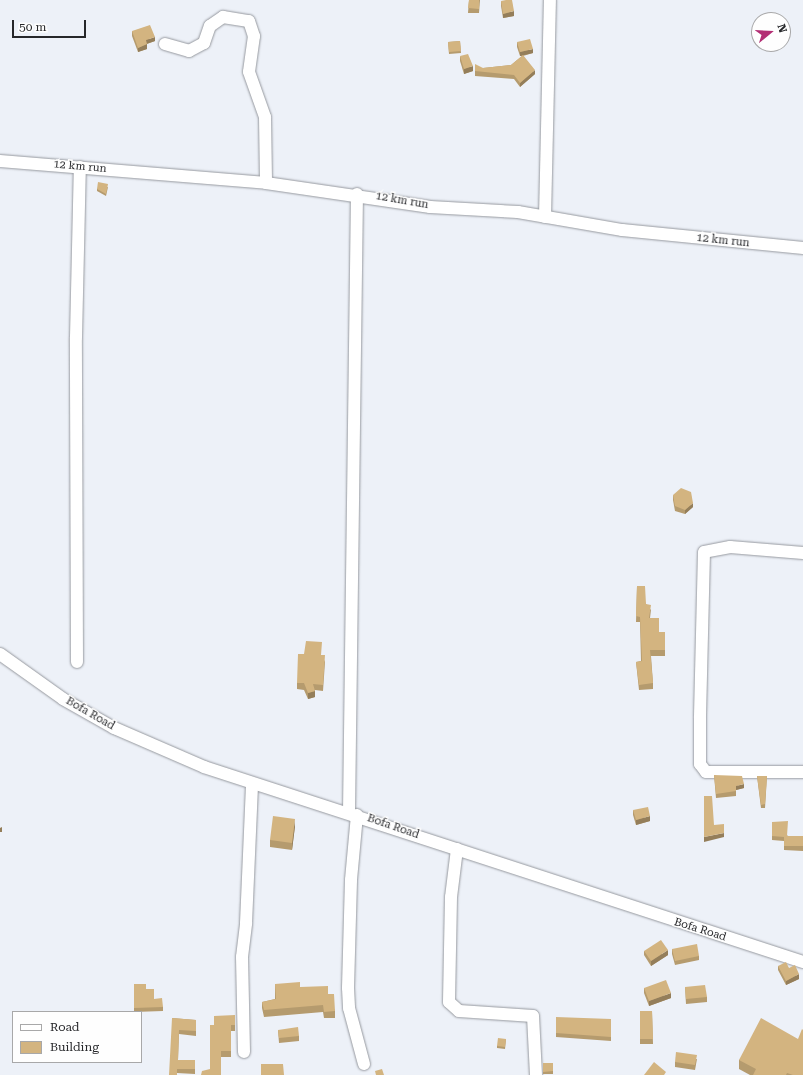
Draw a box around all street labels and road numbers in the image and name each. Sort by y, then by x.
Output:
street label: 12 km run [53,158,107,176]
street label: 12 km run [375,190,429,212]
street label: 12 km run [696,232,750,250]
street label: Bofa Road [63,695,117,733]
street label: Bofa Road [365,812,421,842]
street label: Bofa Road [672,916,728,944]

